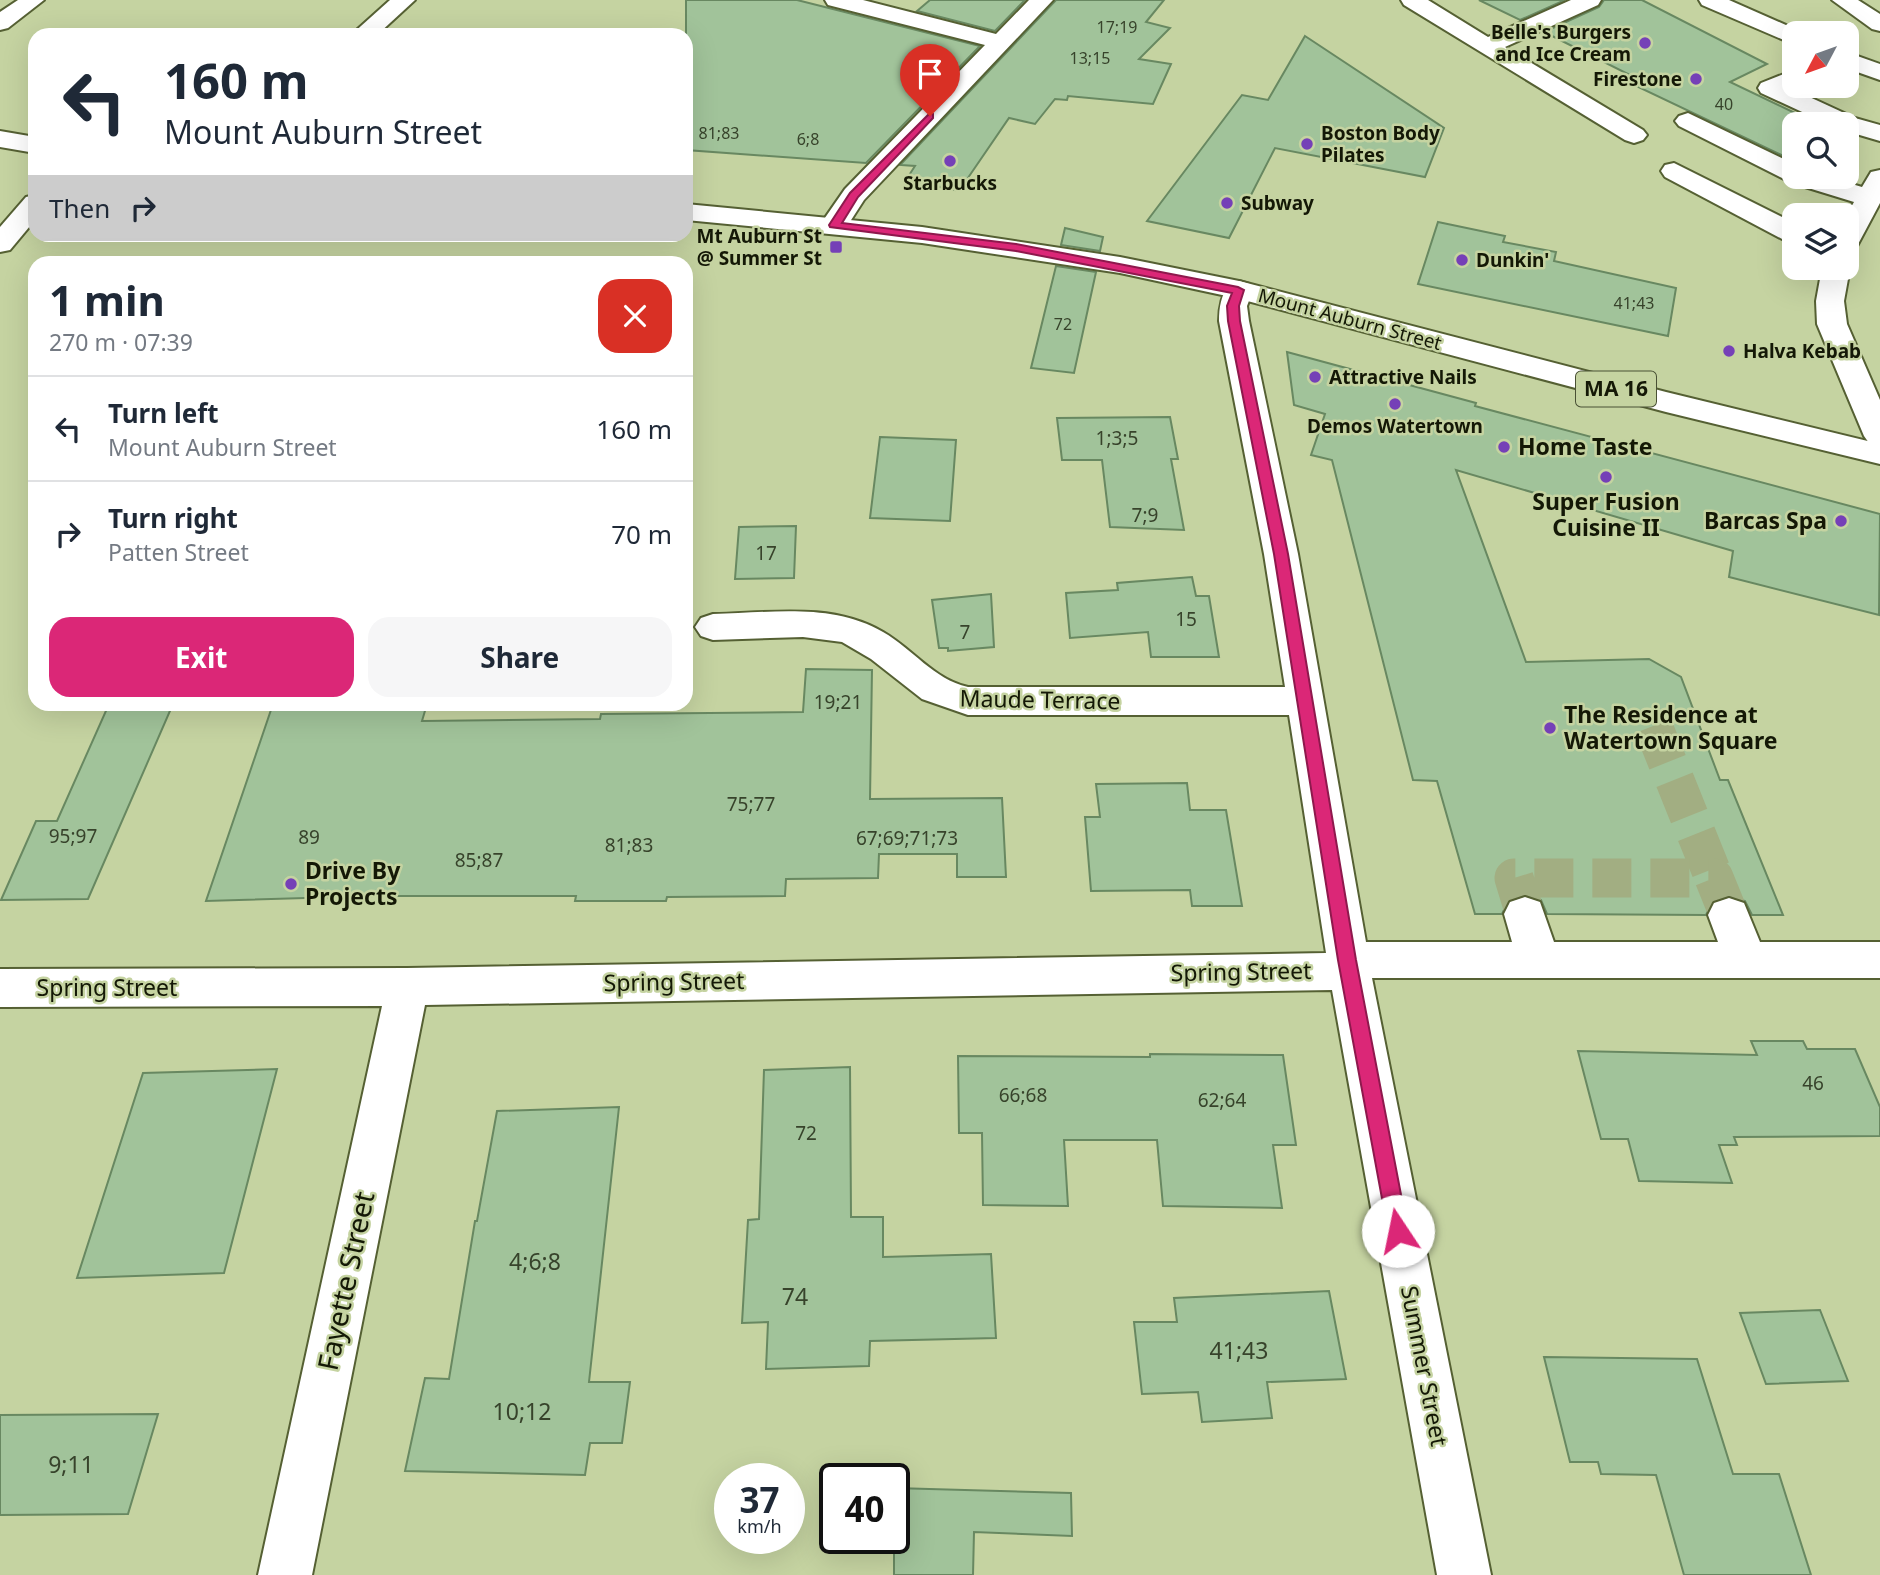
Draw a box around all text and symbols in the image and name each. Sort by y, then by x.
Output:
house number: 17;19 [1097,16,1137,38]
place label: Belle's Burgers and Ice Cream [1491,19,1631,67]
north arrow [1782,21,1858,98]
map controls [1782,21,1859,280]
marker: Belle's Burgers and Ice Cream [1637,35,1653,51]
pin [900,44,960,116]
text: 160 m [164,47,309,113]
house number: 13;15 [1070,47,1110,69]
icon: arrive [911,55,949,93]
icon: left [49,56,140,147]
place label: Firestone [1593,66,1682,92]
marker: Firestone [1688,71,1704,87]
house number: 40 [1715,93,1733,115]
text: Mount Auburn Street [164,110,482,153]
button: search [1782,112,1859,189]
place label: Boston Body Pilates [1321,120,1440,168]
house number: 81;83 [699,122,739,144]
house number: 6;8 [797,128,819,150]
marker: Boston Body Pilates [1299,136,1315,152]
marker: Starbucks [942,153,958,169]
place label: Starbucks [903,170,997,196]
icon: right [124,189,162,227]
text: Then [49,190,110,226]
place label: Subway [1241,190,1314,216]
marker: Subway [1219,195,1235,211]
button: layers [1782,203,1859,280]
place label: Mt Auburn St @ Summer St [697,223,822,271]
marker: Mt Auburn St @ Summer St [828,239,844,255]
place label: Dunkin' [1476,247,1549,273]
marker: Dunkin' [1454,252,1470,268]
text: 1 min [49,271,165,328]
button: close [598,279,672,353]
street label: Mount Auburn Street [1255,282,1445,356]
house number: 41;43 [1614,292,1654,314]
house number: 72 [1054,313,1072,335]
text: 270 m · 07:39 [49,326,193,358]
place label: Halva Kebab [1743,338,1861,364]
marker: Halva Kebab [1721,343,1737,359]
place label: Attractive Nails [1329,364,1477,390]
marker: Attractive Nails [1307,369,1323,385]
road number: MA 16 [1576,372,1656,406]
text: Turn left [108,395,219,431]
marker: Demos Watertown [1387,396,1403,412]
icon: left [49,410,87,448]
text: 160 m [596,411,672,447]
place label: Demos Watertown [1307,413,1483,439]
house number: 1;3;5 [1096,425,1138,451]
place label: Home Taste [1518,430,1653,462]
text: Mount Auburn Street [108,431,337,463]
marker: Home Taste [1496,439,1512,455]
marker: Super Fusion Cuisine II [1598,469,1614,485]
place label: Super Fusion Cuisine II [1532,485,1680,543]
text: Turn right [108,500,238,536]
house number: 7;9 [1132,502,1158,528]
place label: Barcas Spa [1704,504,1827,536]
marker: Barcas Spa [1833,513,1849,529]
icon: right [49,515,87,553]
text: 70 m [611,516,672,552]
text: Patten Street [108,536,249,568]
house number: 17 [755,540,777,566]
house number: 15 [1175,606,1197,632]
button: Exit [49,617,354,697]
button: Share [368,617,672,697]
house number: 7 [960,619,970,645]
street label: Maude Terrace [959,682,1121,716]
house number: 19;21 [814,689,862,715]
place label: The Residence at Watertown Square [1564,698,1778,756]
marker: The Residence at Watertown Square [1542,720,1558,736]
house number: 75;77 [727,791,775,817]
house number: 95;97 [49,823,97,849]
house number: 89 [298,824,320,850]
house number: 67;69;71;73 [856,825,958,851]
house number: 81;83 [605,832,653,858]
house number: 85;87 [455,847,503,873]
place label: Drive By Projects [305,854,401,912]
marker: Drive By Projects [283,876,299,892]
street label: Spring Street [1170,954,1312,988]
street label: Spring Street [603,964,745,998]
street label: Spring Street [37,971,177,1003]
house number: 46 [1802,1070,1824,1096]
house number: 66;68 [999,1082,1047,1108]
house number: 62;64 [1198,1087,1246,1113]
house number: 72 [795,1120,817,1146]
street label: Fayette Street [308,1188,383,1374]
position arrow [1361,1194,1435,1268]
house number: 4;6;8 [509,1245,561,1277]
house number: 74 [782,1280,808,1312]
street label: Summer Street [1394,1283,1456,1449]
house number: 41;43 [1210,1334,1268,1366]
house number: 10;12 [493,1395,551,1427]
house number: 9;11 [48,1448,94,1480]
speed limit sign: 40 [819,1463,910,1554]
text: 37 [739,1476,780,1523]
text: km/h [737,1514,782,1538]

